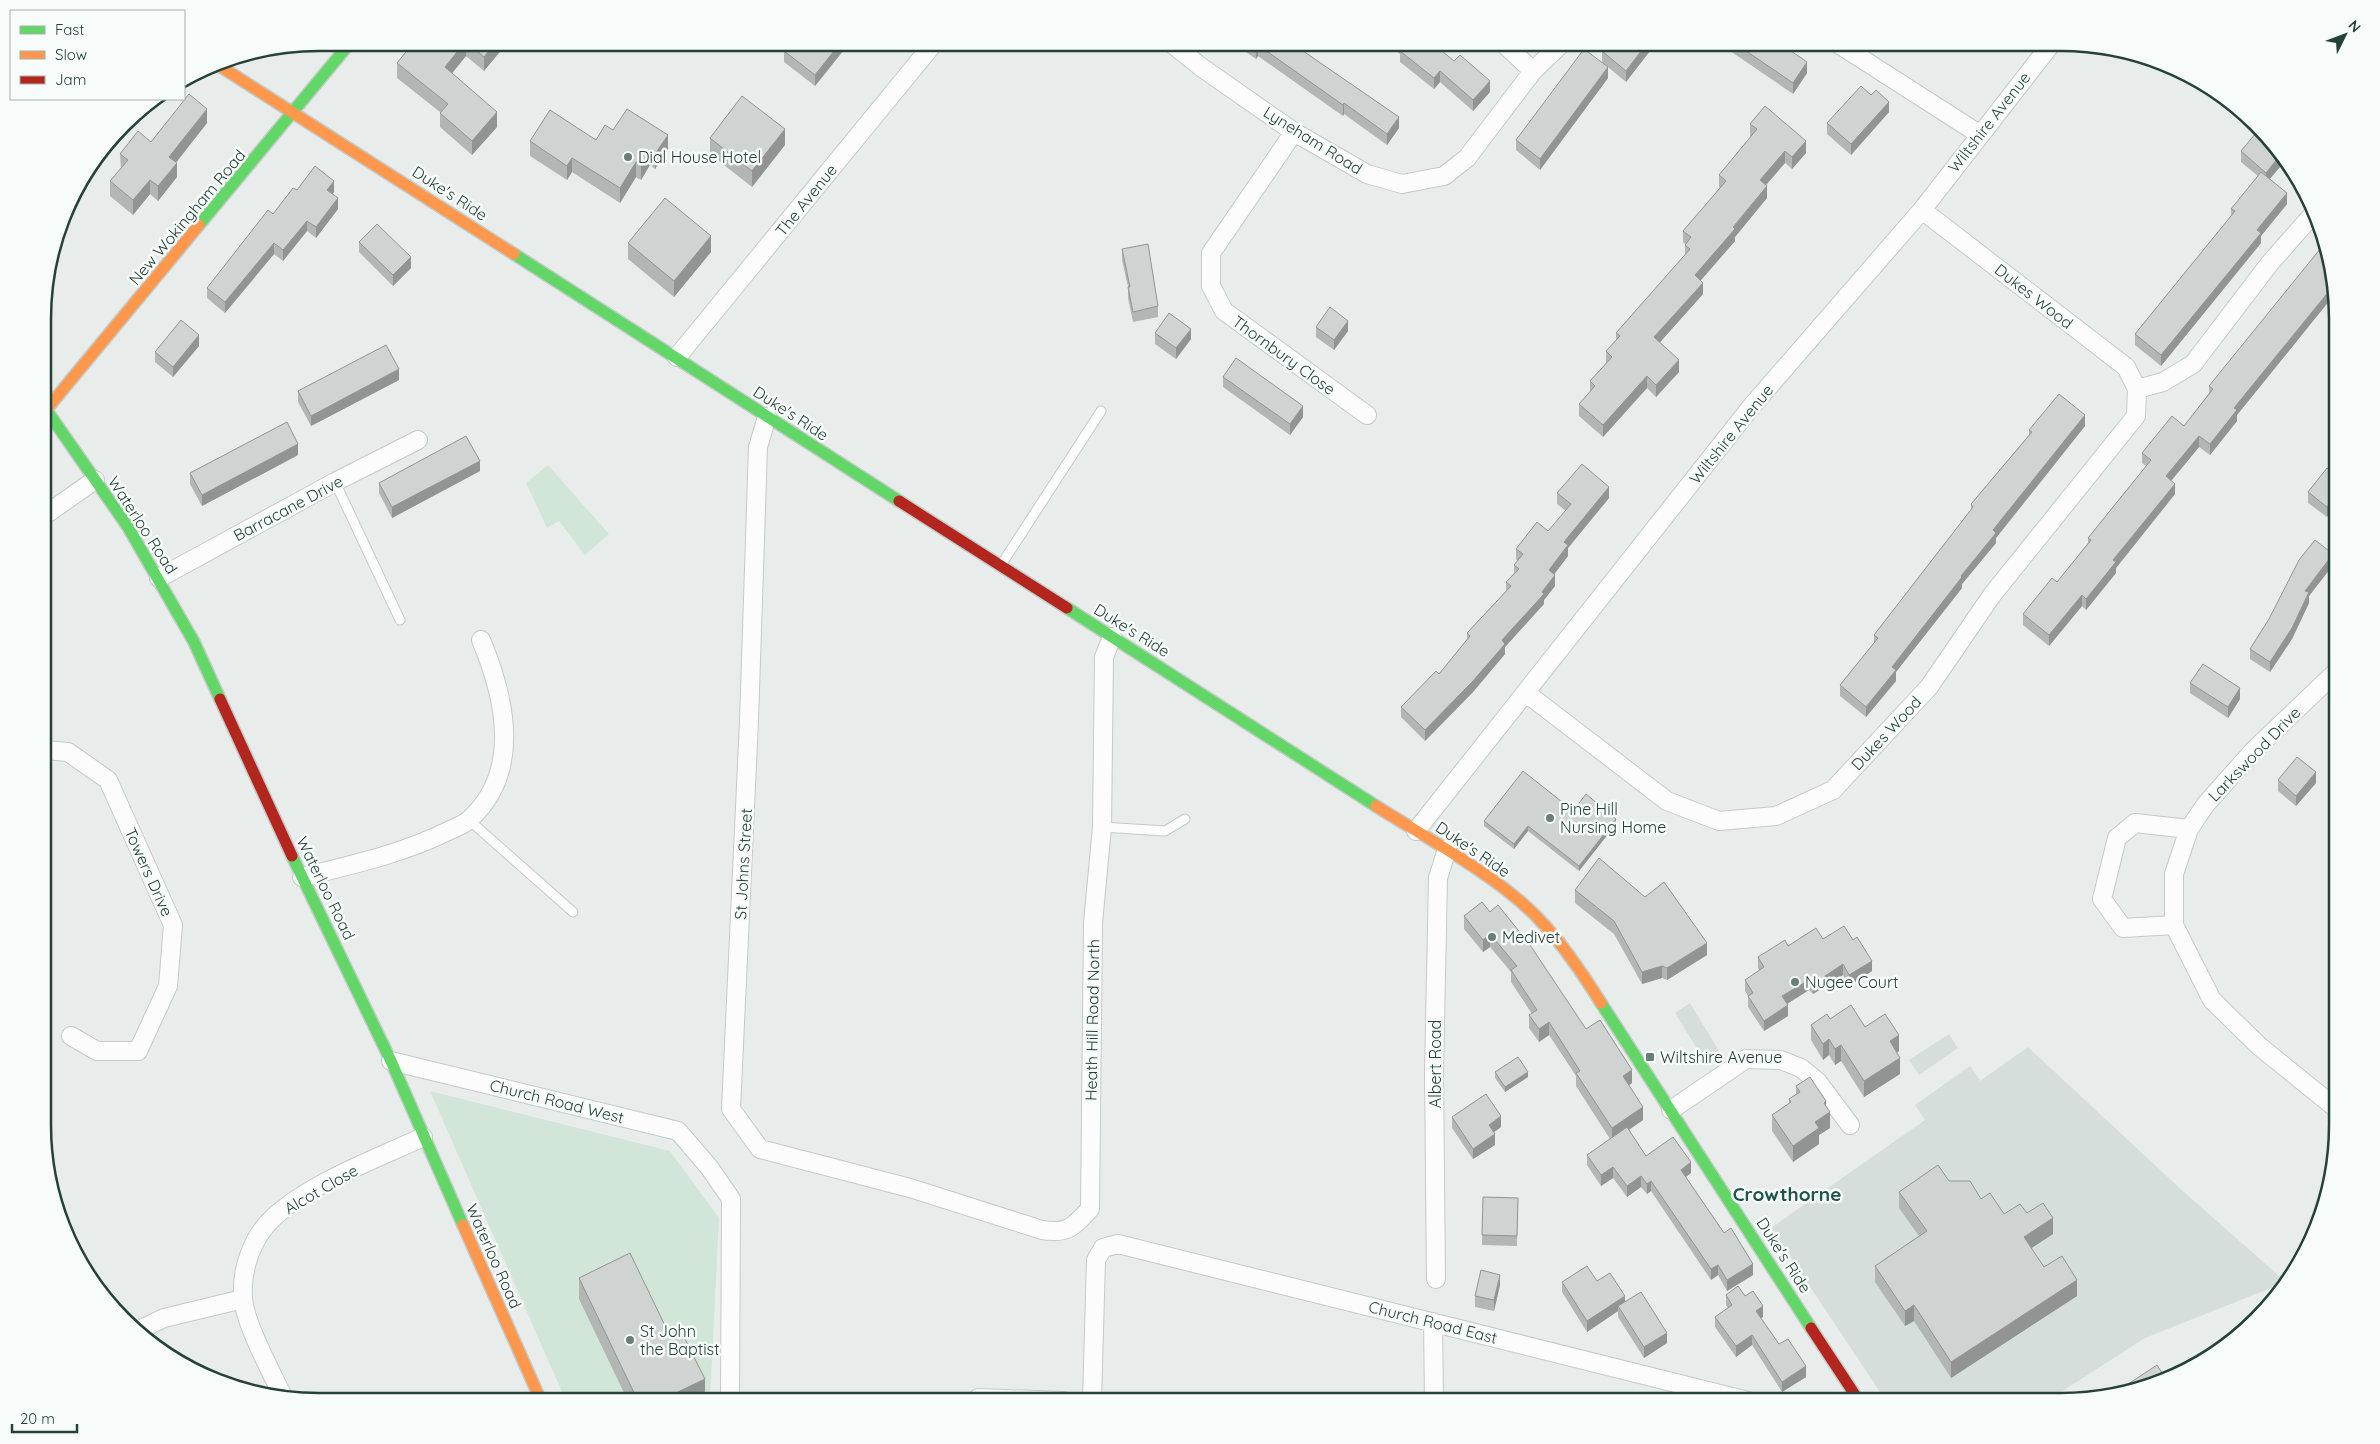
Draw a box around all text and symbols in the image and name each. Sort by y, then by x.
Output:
legend [10,10,185,100]
north arrow [2320,10,2370,60]
text: N [2345,16,2365,36]
text: Fast [55,20,84,39]
text: Slow [55,45,87,64]
street label: Wiltshire Avenue [1943,68,2035,176]
text: Jam [55,70,86,89]
street label: Lyneham Road [1260,102,1366,178]
street label: New Wokingham Road [125,145,249,289]
place label: Dial House Hotel [638,147,761,167]
marker: Dial House Hotel [622,151,634,163]
street label: The Avenue [771,160,841,240]
street label: Duke's Ride [409,161,491,225]
street label: Dukes Wood [1991,259,2077,333]
street label: Thornbury Close [1229,311,1339,399]
street label: Wiltshire Avenue [1685,380,1777,488]
street label: Duke's Ride [750,381,832,445]
street label: Barracane Drive [230,471,346,545]
street label: Waterloo Road [104,472,182,578]
street label: Duke's Ride [1090,599,1174,661]
street label: Dukes Wood [1847,692,1925,774]
street label: Larkswood Drive [2204,702,2304,806]
place label: Pine Hill Nursing Home [1560,799,1666,837]
street label: St Johns Street [730,808,756,920]
marker: Pine Hill Nursing Home [1544,812,1556,824]
street label: Duke's Ride [1432,817,1514,881]
street label: Towers Drive [121,825,177,919]
street label: Waterloo Road [292,833,360,943]
place label: Medivet [1502,927,1560,947]
marker: Medivet [1486,931,1498,943]
street label: Heath Hill Road North [1081,939,1103,1101]
place label: Nugee Court [1805,972,1899,992]
marker: Nugee Court [1789,976,1801,988]
street label: Albert Road [1425,1020,1445,1108]
place label: Wiltshire Avenue [1660,1047,1782,1067]
marker: Wiltshire Avenue [1644,1051,1656,1063]
street label: Church Road West [488,1075,626,1127]
street label: Alcot Close [281,1160,361,1218]
district label: Crowthorne [1733,1182,1841,1206]
street label: Waterloo Road [462,1201,526,1311]
street label: Duke's Ride [1752,1214,1816,1296]
street label: Church Road East [1367,1296,1499,1348]
place label: St John the Baptist [640,1321,720,1359]
marker: St John the Baptist [624,1334,636,1346]
scale bar [12,1402,78,1434]
text: 20 m [20,1409,55,1428]

